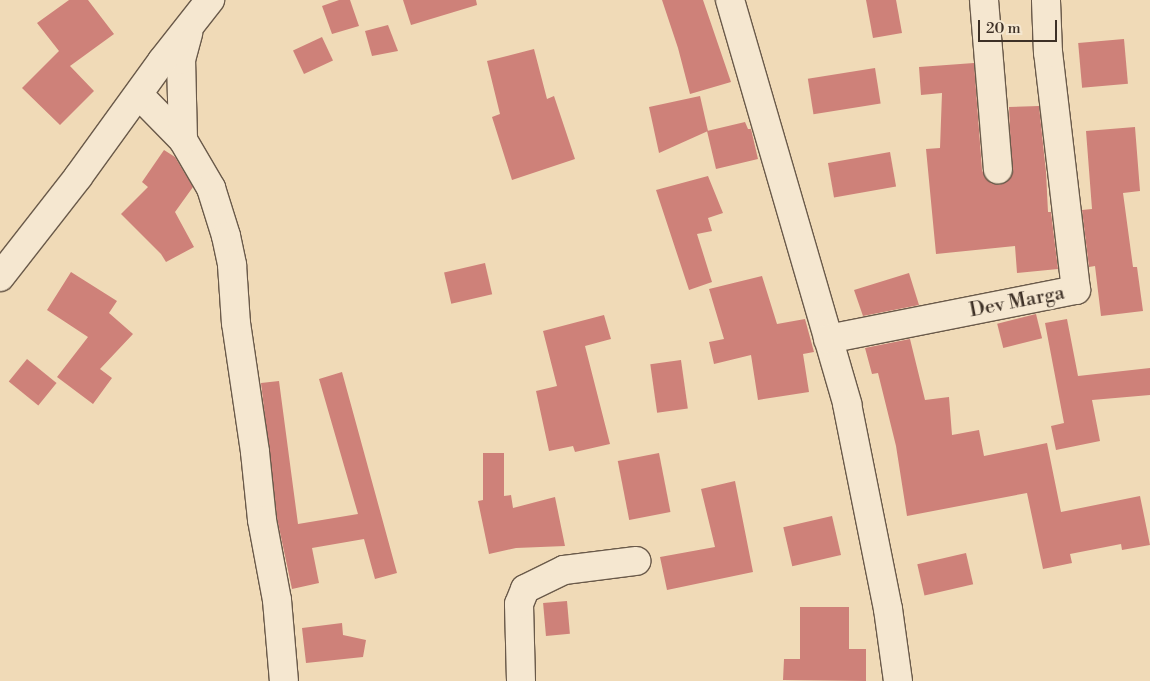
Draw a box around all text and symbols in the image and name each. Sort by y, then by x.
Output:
scale bar [980,10,1059,42]
text: 20 m [986,19,1021,38]
street label: Dev Marga [967,281,1067,323]

